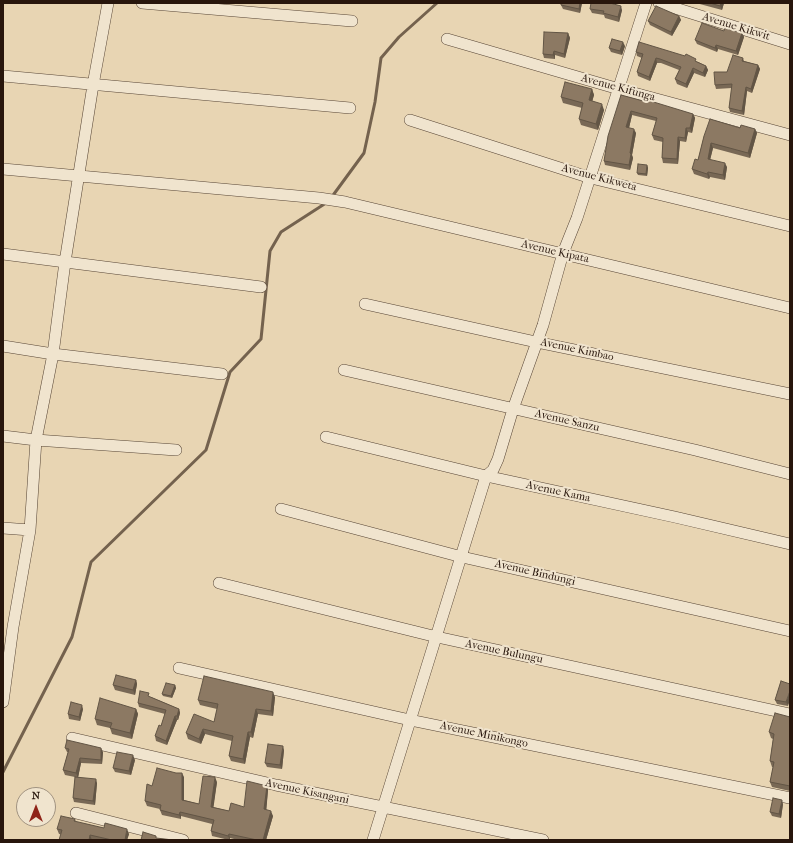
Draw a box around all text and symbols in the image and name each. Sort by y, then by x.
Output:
street label: Avenue Kikwit [701,10,771,44]
street label: Avenue Kifunga [579,72,657,104]
street label: Avenue Kikweta [560,162,638,194]
street label: Avenue Kipata [520,238,590,266]
street label: Avenue Kimbao [539,336,615,364]
street label: Avenue Sanzu [533,407,601,435]
street label: Avenue Kama [525,479,591,505]
street label: Avenue Bindungi [493,557,577,589]
street label: Avenue Bulungu [464,637,544,667]
street label: Avenue Minikongo [439,719,529,751]
street label: Avenue Kisangani [264,777,350,807]
north arrow [16,787,56,827]
text: N [32,789,40,802]

